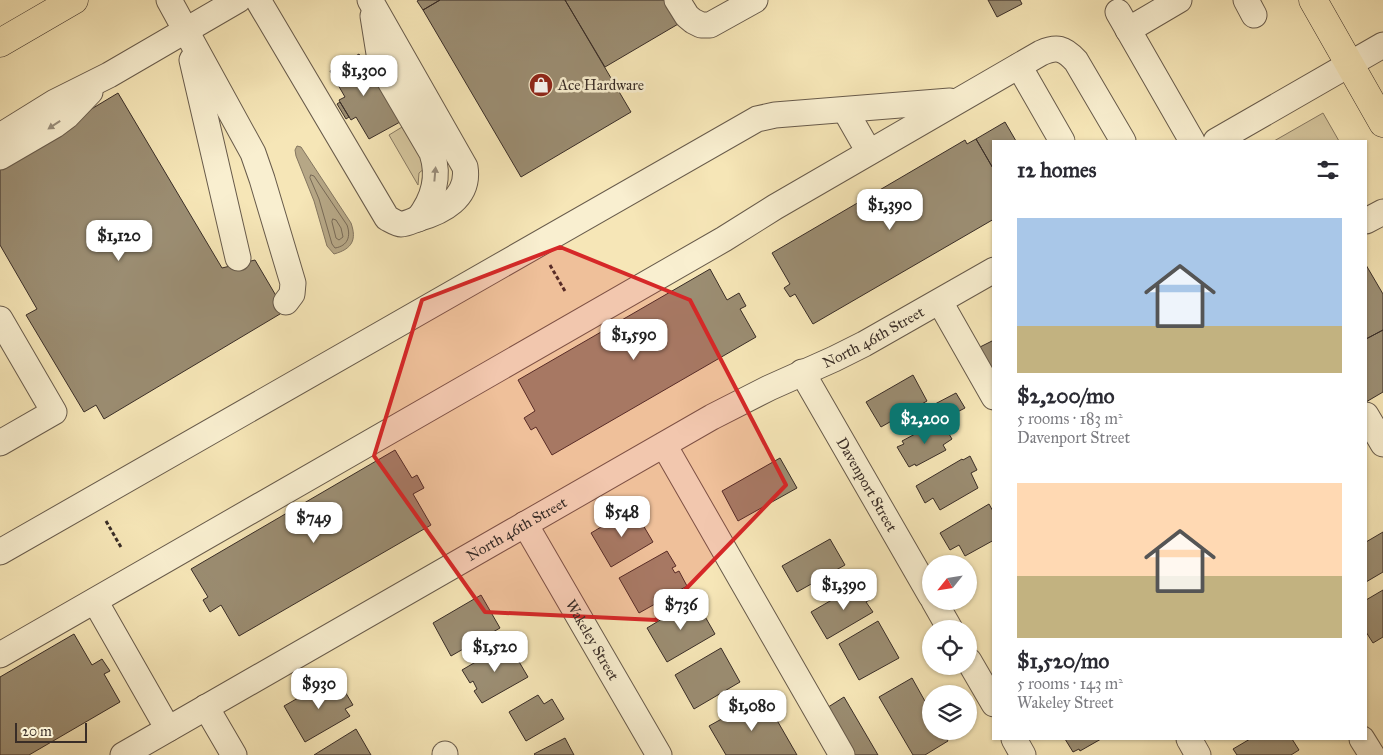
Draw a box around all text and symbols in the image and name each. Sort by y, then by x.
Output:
pin: $1,300 [323,54,405,97]
text: $1,300 [341,61,387,80]
shop icon: Ace Hardware [528,72,554,98]
place label: Ace Hardware [557,76,644,94]
one-way arrow [48,120,61,130]
icon: filters [1314,156,1342,184]
text: 12 homes [1017,157,1096,183]
one-way arrow [431,166,439,182]
pin: $1,390 [849,188,931,231]
text: $1,390 [868,195,912,214]
pin: $1,120 [78,220,160,262]
text: $1,120 [97,226,141,245]
icon: home [1135,251,1225,341]
street label: North 46th Street [820,302,928,372]
pin: $1,590 [593,318,675,361]
text: $1,590 [611,325,657,344]
text: $2,200/mo [1017,383,1115,409]
pin: $2,200 [884,402,966,445]
text: $2,200 [901,409,949,428]
text: 5 rooms · 183 m² [1017,409,1123,428]
text: Davenport Street [1017,428,1130,447]
street label: Davenport Street [833,434,901,536]
street label: North 46th Street [463,493,571,565]
pin: $548 [592,496,652,538]
pin: $749 [284,502,344,544]
text: $548 [605,502,639,521]
text: $749 [296,508,332,527]
icon: home [1135,516,1225,606]
north arrow [922,555,978,610]
map controls [922,555,977,740]
pin: $1,390 [803,568,885,611]
text: $1,390 [822,575,866,594]
pin: $736 [651,588,711,631]
text: $736 [665,595,697,614]
street label: Wakeley Street [562,596,623,684]
button: locate [922,620,977,675]
pin: $1,520 [454,630,536,673]
text: $1,520 [473,637,517,656]
text: $1,520/mo [1017,648,1109,674]
pin: $930 [289,668,349,710]
text: $930 [302,674,336,693]
text: 5 rooms · 143 m² [1017,674,1123,693]
button: layers [922,685,977,740]
pin: $1,080 [711,690,793,732]
text: Wakeley Street [1017,693,1114,712]
text: $1,080 [728,696,776,715]
scale bar [15,720,88,743]
text: 20 m [22,723,52,740]

